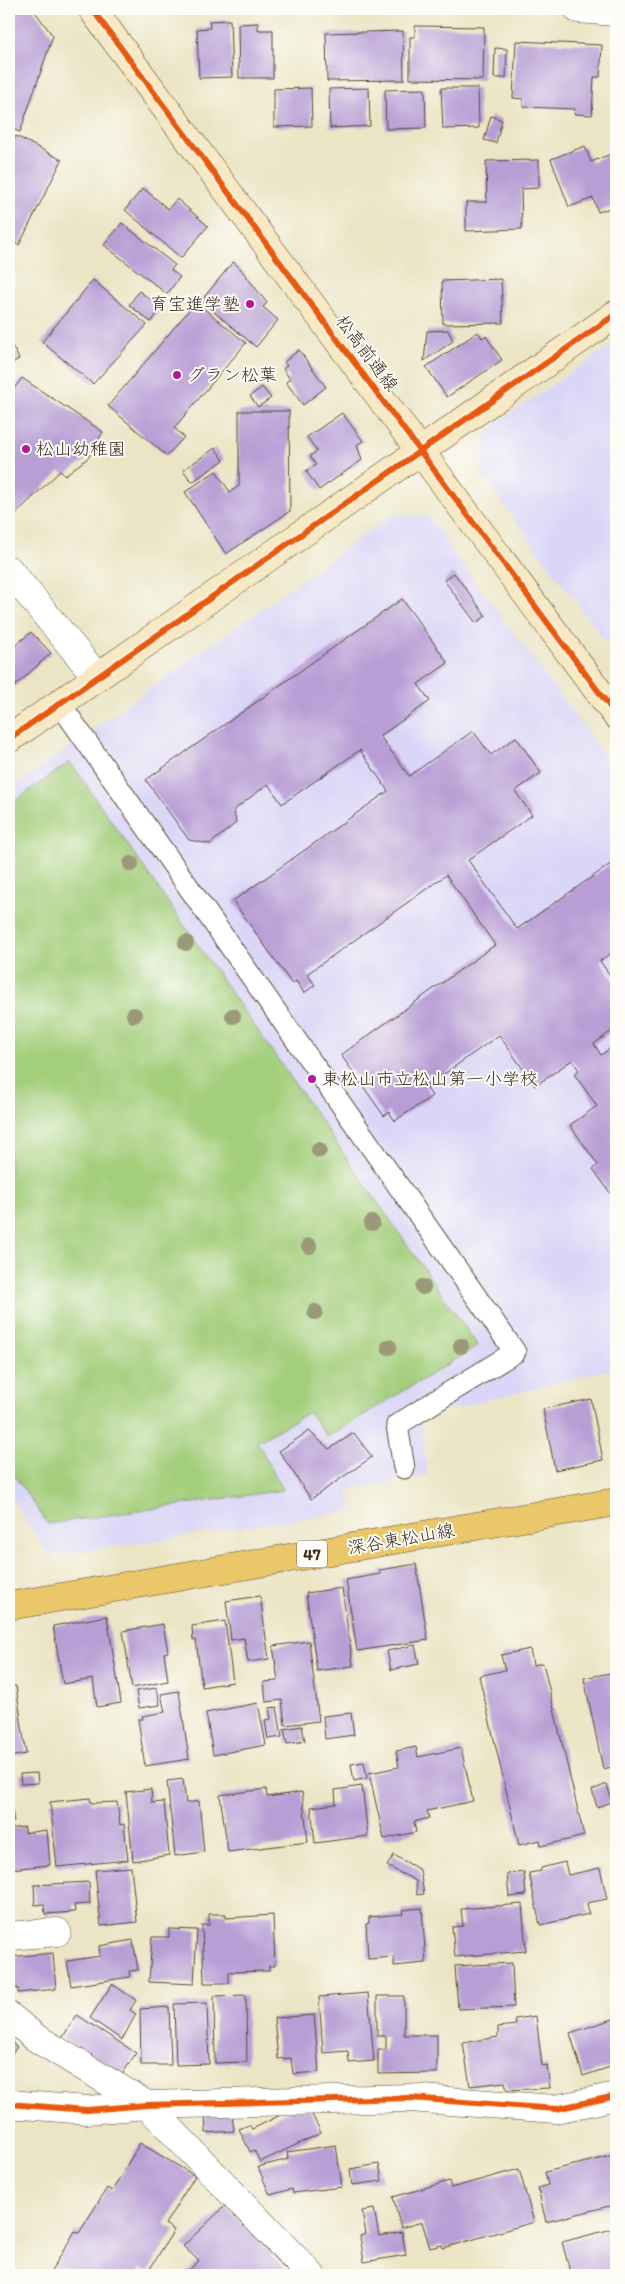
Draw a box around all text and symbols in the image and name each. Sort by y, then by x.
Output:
place label: 育宝進学塾 [150,293,240,315]
marker: 育宝進学塾 [244,298,256,310]
street label: 松高前通線 [331,310,403,396]
place label: グラン松葉 [187,364,277,386]
marker: グラン松葉 [171,369,183,381]
place label: 松山幼稚園 [36,438,126,460]
marker: 松山幼稚園 [20,443,32,455]
place label: 東松山市立松山第一小学校 [322,1068,538,1090]
marker: 東松山市立松山第一小学校 [306,1073,318,1085]
street label: 深谷東松山線 [346,1519,456,1559]
road number: 47 [297,1540,327,1568]

